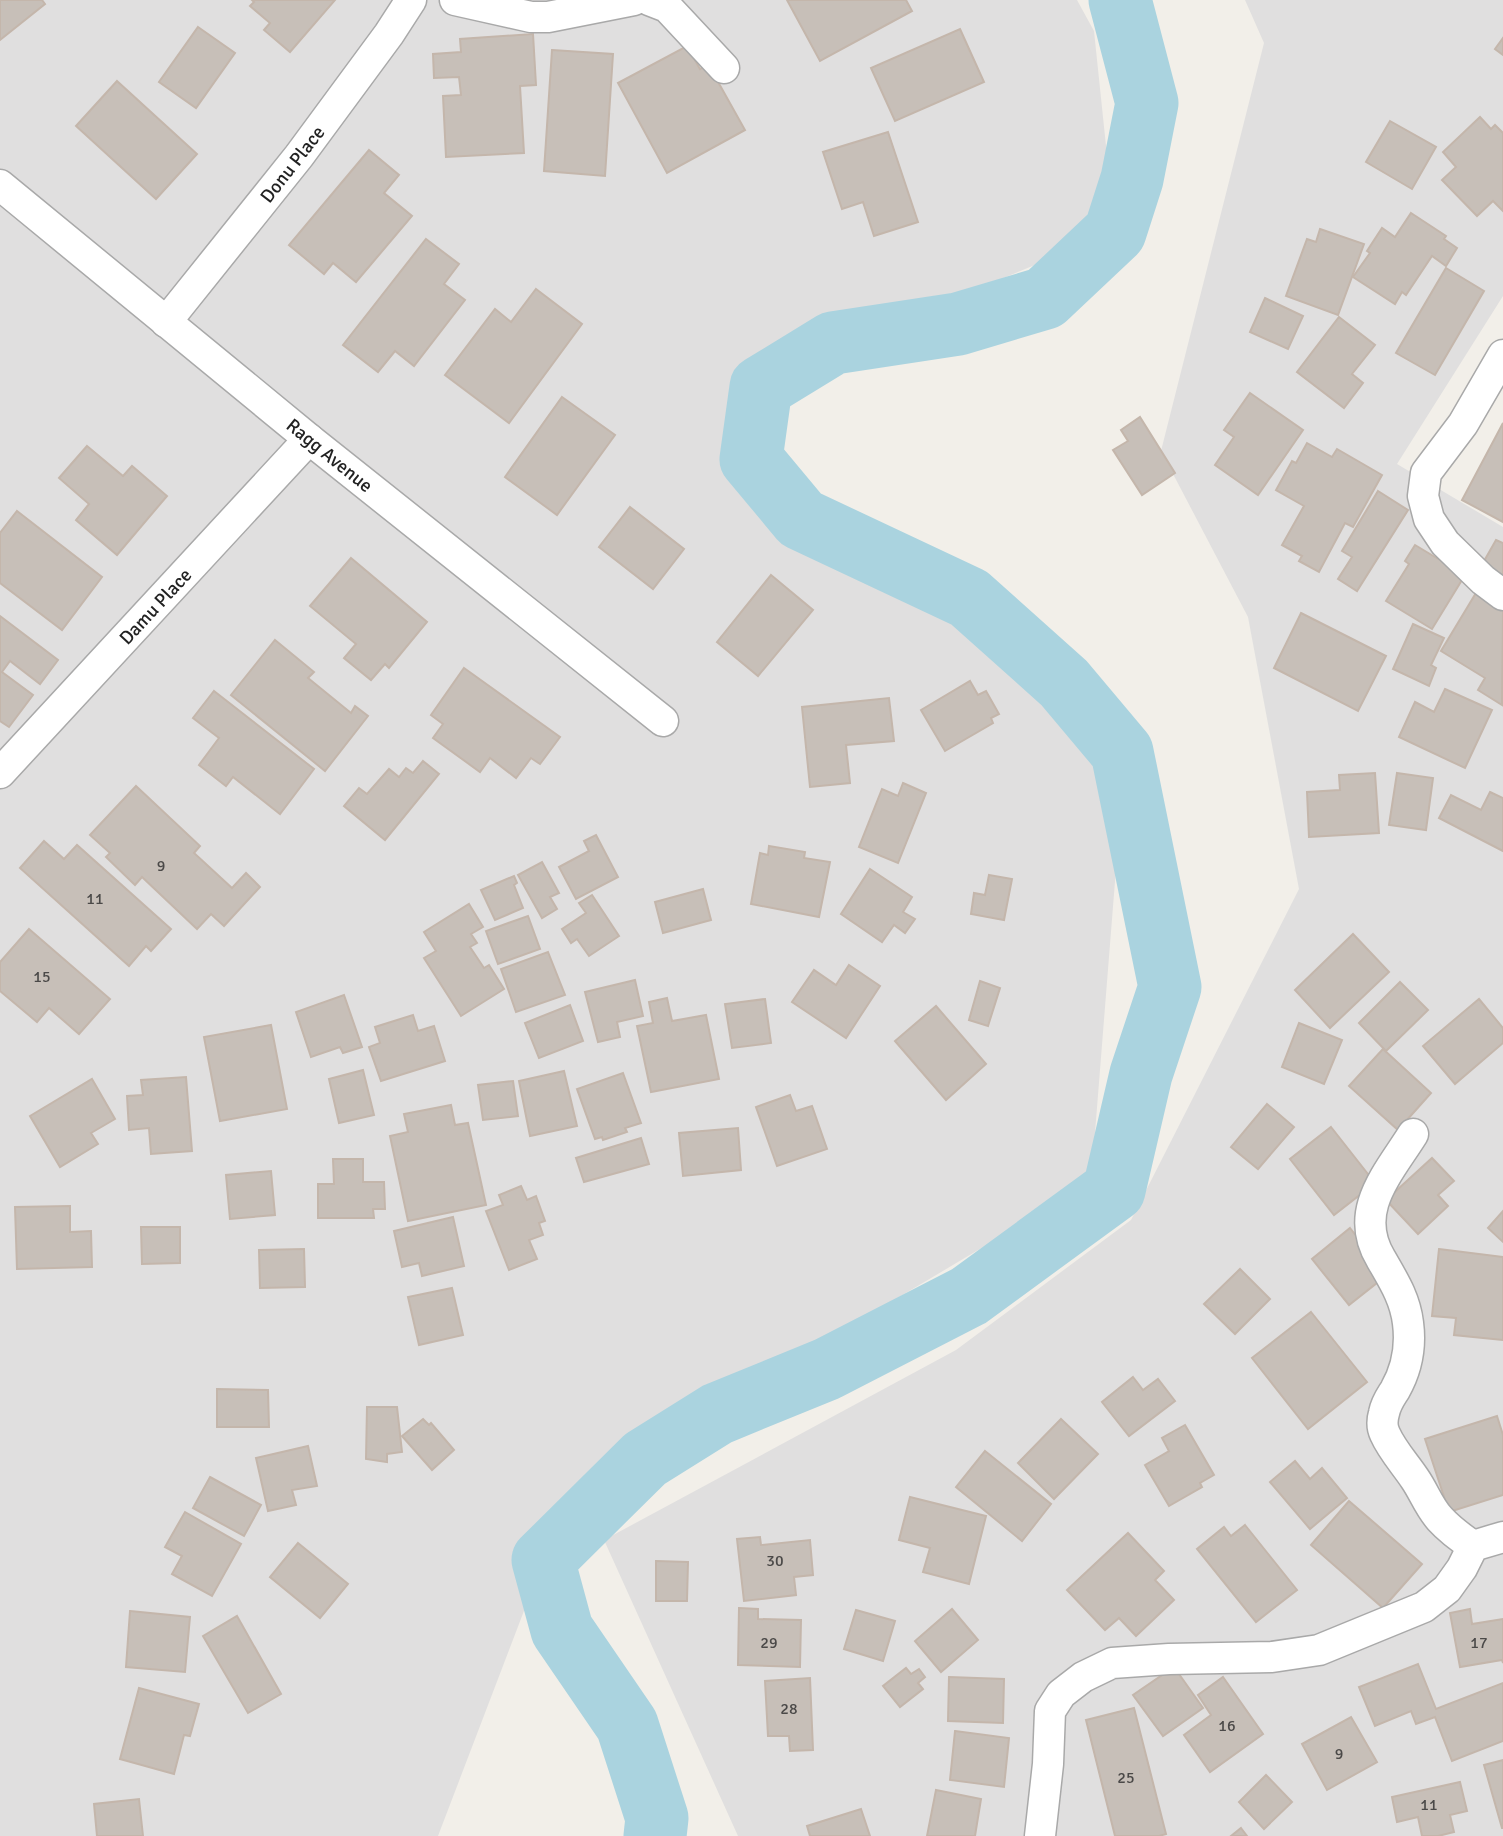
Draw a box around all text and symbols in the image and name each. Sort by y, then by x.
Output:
street label: Donu Place [255,121,330,208]
street label: Ragg Avenue [281,414,378,498]
street label: Damu Place [114,563,197,650]
house number: 9 [157,856,165,876]
house number: 11 [86,889,104,909]
house number: 15 [33,967,51,987]
house number: 30 [766,1551,784,1571]
house number: 29 [760,1633,778,1653]
house number: 17 [1470,1633,1488,1653]
house number: 28 [780,1699,798,1719]
house number: 16 [1218,1716,1236,1736]
house number: 9 [1335,1744,1343,1764]
house number: 25 [1117,1768,1135,1788]
house number: 11 [1420,1795,1438,1815]

